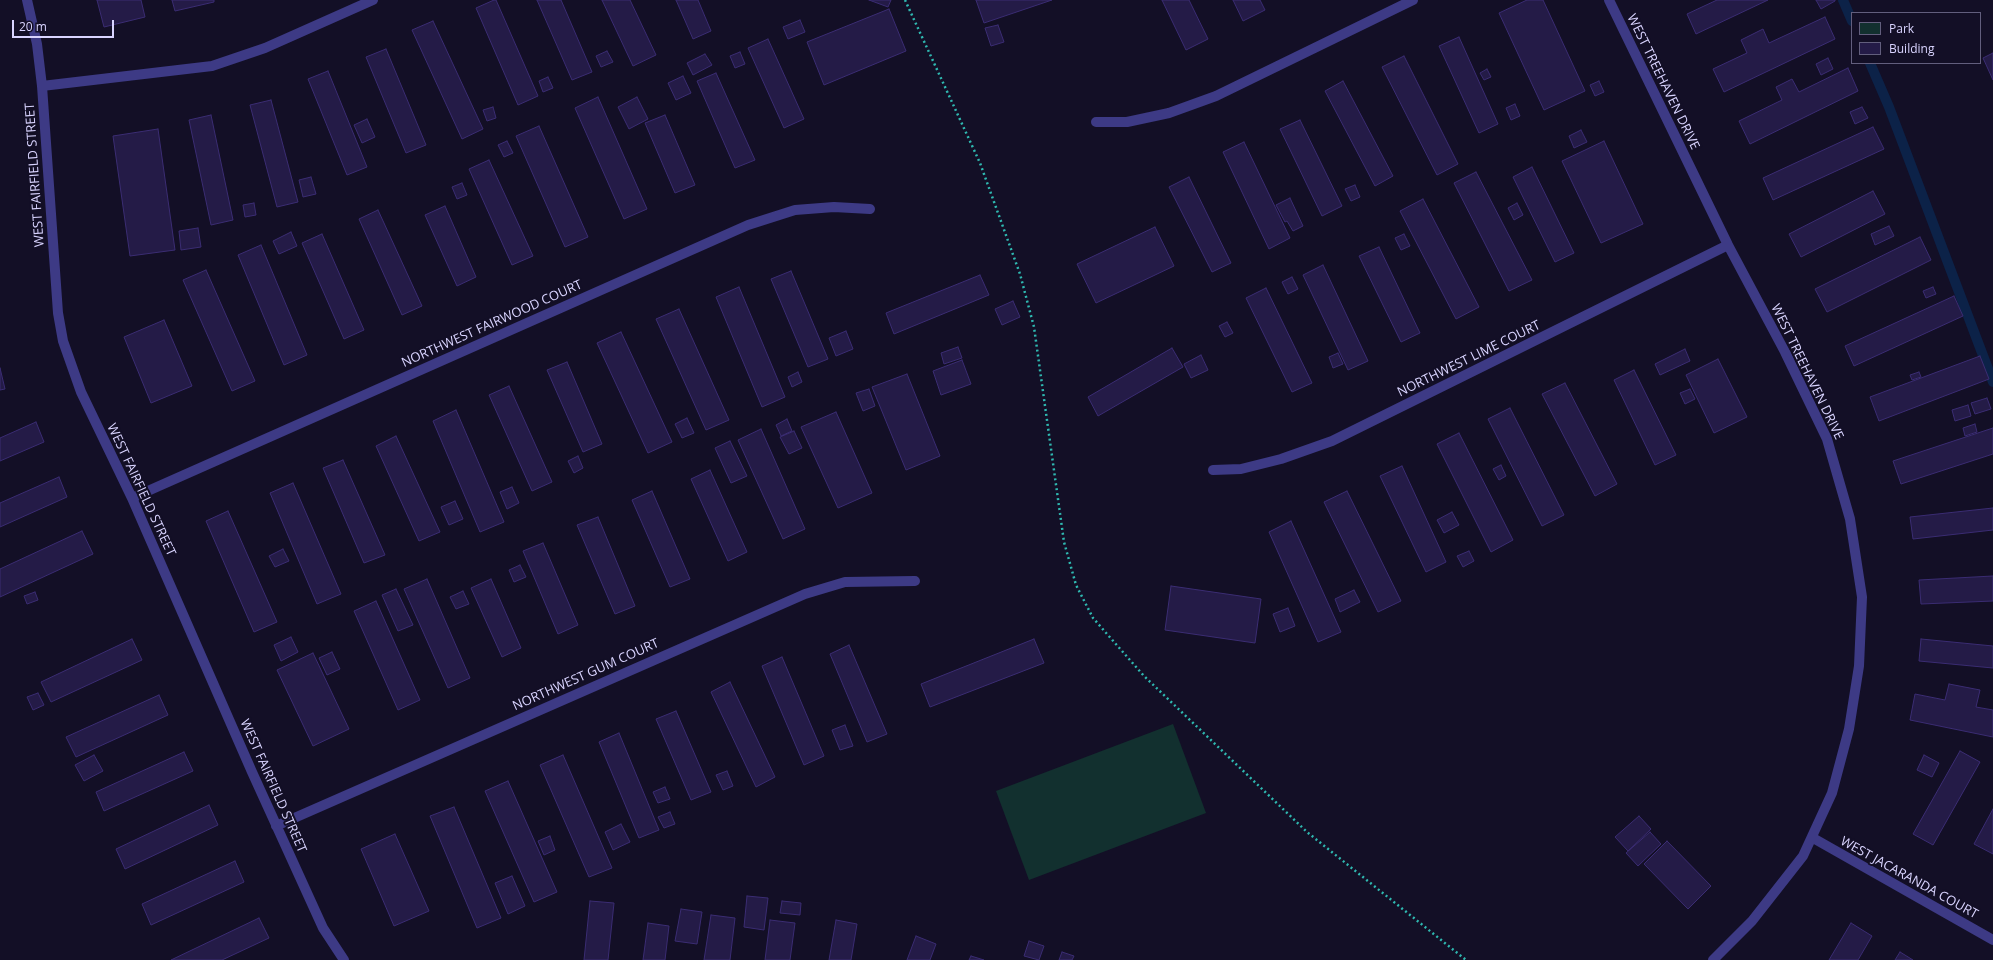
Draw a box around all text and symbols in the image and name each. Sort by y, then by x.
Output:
scale bar [14,12,116,38]
street label: WEST TREEHAVEN DRIVE [1623,12,1703,152]
legend [1851,12,1981,64]
text: 20 m [19,18,47,35]
text: Park [1889,20,1914,37]
text: Building [1889,40,1934,57]
street label: WEST FAIRFIELD STREET [22,102,48,248]
street label: NORTHWEST FAIRWOOD COURT [399,277,585,371]
street label: WEST TREEHAVEN DRIVE [1767,302,1847,442]
street label: NORTHWEST LIME COURT [1395,318,1543,400]
street label: WEST FAIRFIELD STREET [103,421,179,559]
street label: NORTHWEST GUM COURT [510,636,662,714]
street label: WEST FAIRFIELD STREET [236,717,310,855]
street label: WEST JACARANDA COURT [1837,834,1981,922]

